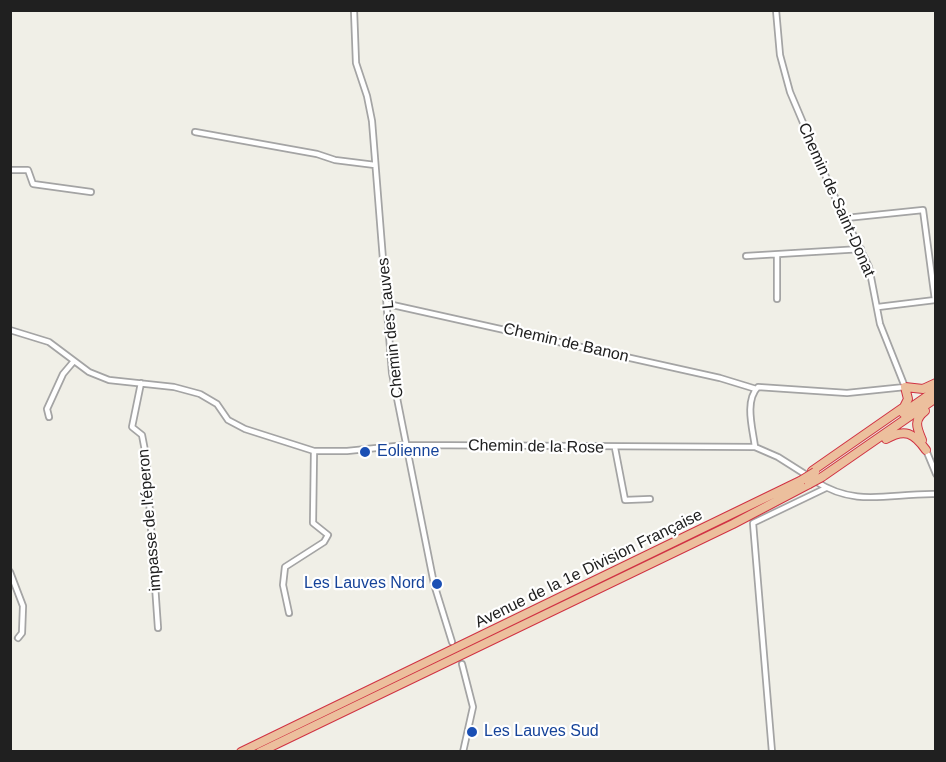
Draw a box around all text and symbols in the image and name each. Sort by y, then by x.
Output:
street label: Chemin de Saint-Donat [793,120,879,280]
street label: Chemin des Lauves [374,257,408,399]
street label: Chemin de Banon [501,319,631,367]
street label: Chemin de la Rose [468,436,604,458]
place label: Eolienne [377,442,439,462]
marker: Eolienne [358,445,372,459]
street label: impasse de l'éperon [134,448,166,592]
street label: Avenue de la 1e Division Française [472,505,706,633]
place label: Les Lauves Nord [304,574,425,594]
marker: Les Lauves Nord [430,577,444,591]
place label: Les Lauves Sud [484,722,599,742]
marker: Les Lauves Sud [465,725,479,739]

